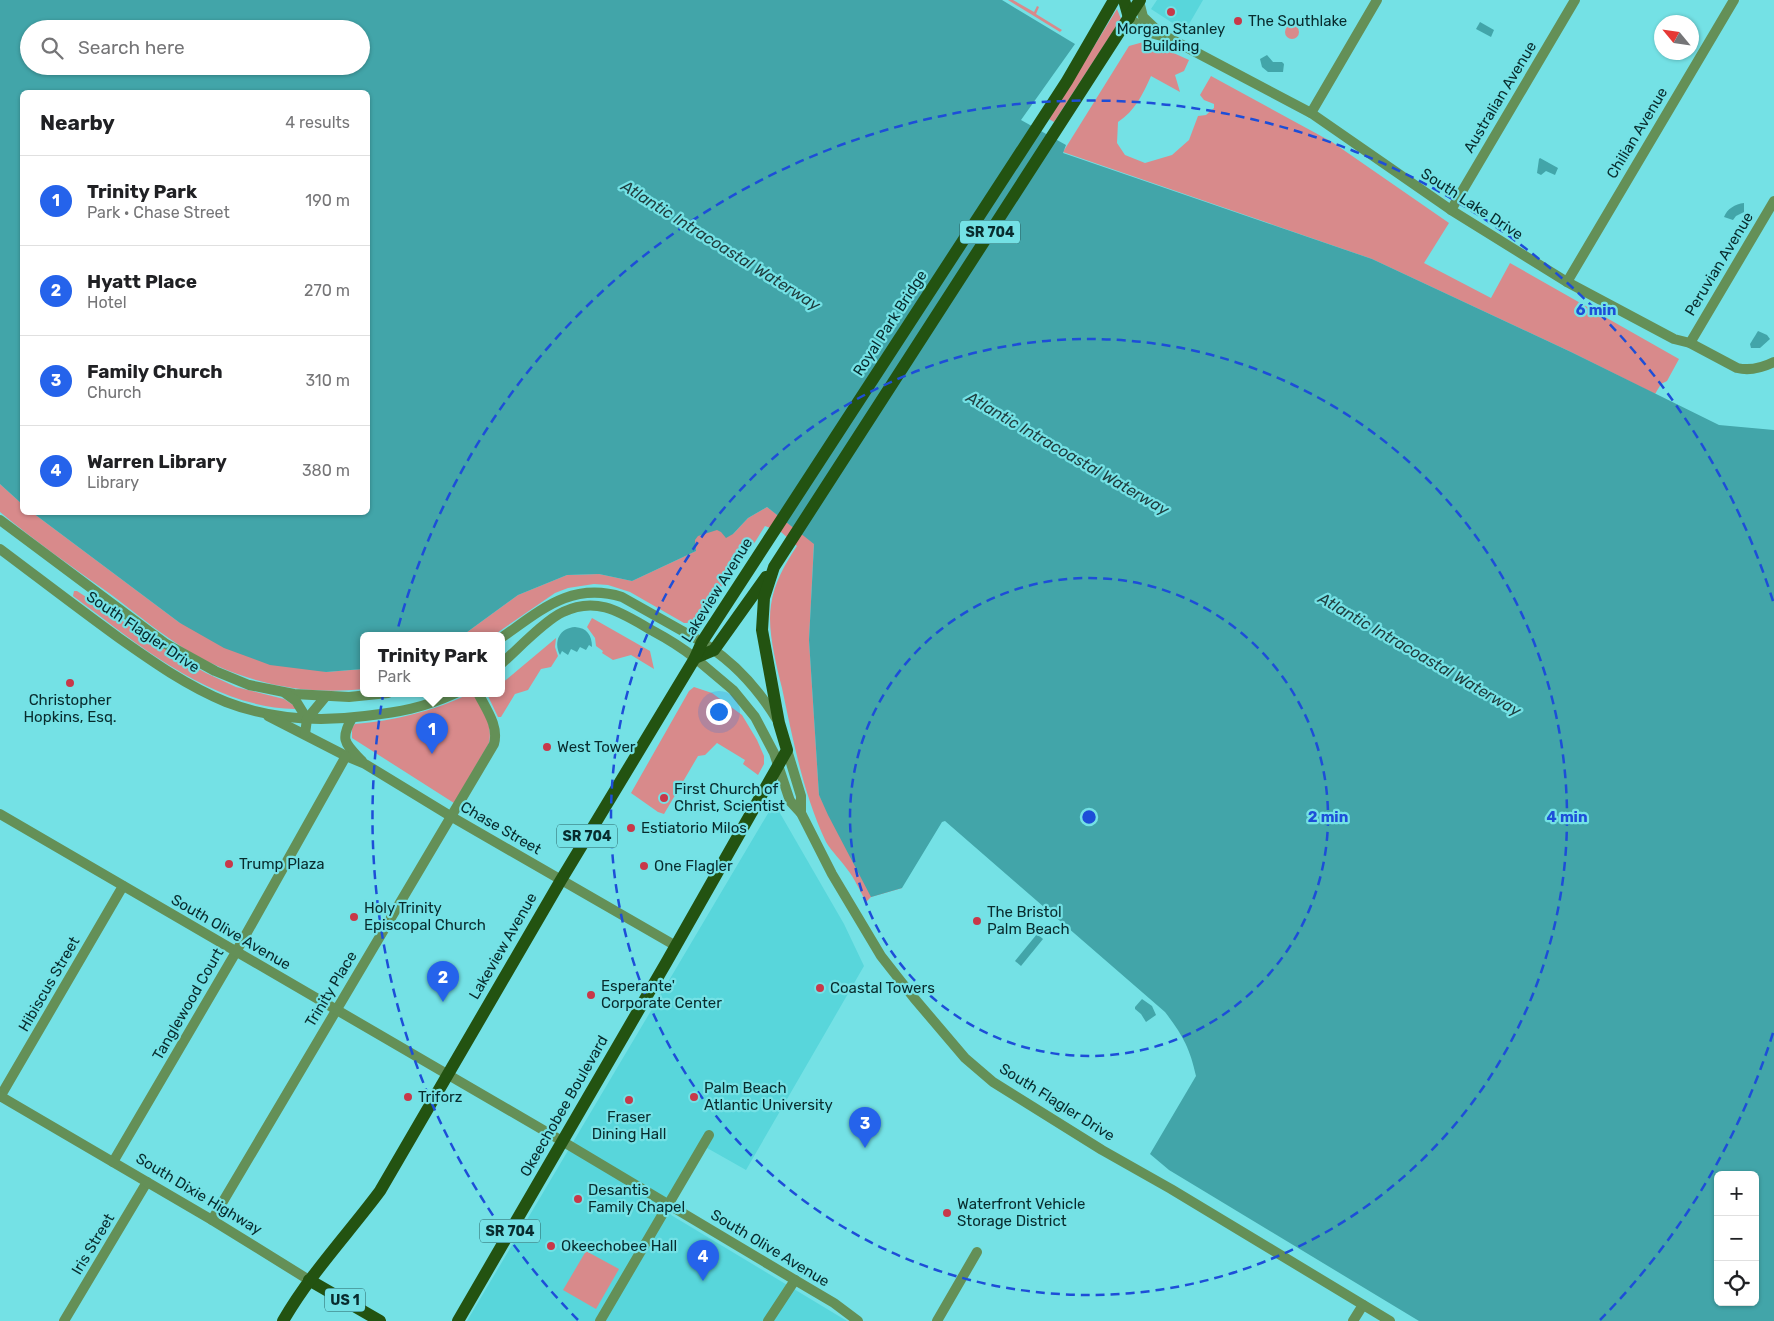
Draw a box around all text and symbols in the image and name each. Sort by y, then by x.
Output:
marker: Morgan Stanley Building [1165,6,1177,18]
place label: The Southlake [1248,12,1347,30]
marker: The Southlake [1232,15,1244,27]
north arrow [1654,15,1699,60]
search box [20,20,370,75]
place label: Morgan Stanley Building [1117,20,1225,55]
icon: search [38,34,66,62]
text: Search here [78,36,185,59]
street label: Australian Avenue [1460,38,1540,156]
street label: Chilian Avenue [1603,84,1671,182]
text: Nearby [40,110,115,135]
text: 4 results [285,113,350,132]
street label: South Lake Drive [1418,164,1526,244]
water label: Atlantic Intracoastal Waterway [617,176,825,315]
text: Trinity Park [87,180,197,203]
text: 1 [52,191,60,210]
text: 190 m [305,191,350,210]
text: Park · Chase Street [87,203,230,222]
street label: Peruvian Avenue [1681,209,1757,319]
road number: SR 704 [960,220,1020,243]
street label: Royal Park Bridge [849,267,931,379]
text: Hyatt Place [87,270,197,293]
text: 2 [51,281,61,300]
text: 270 m [304,281,350,300]
text: Hotel [87,293,127,312]
text: 6 min [1576,301,1616,319]
text: Family Church [87,360,223,383]
text: 3 [51,371,61,390]
text: 310 m [306,371,350,390]
text: Church [87,383,142,402]
water label: Atlantic Intracoastal Waterway [962,387,1173,520]
text: Warren Library [87,450,227,473]
text: 4 [51,461,61,480]
text: 380 m [302,461,350,480]
text: Library [87,473,139,492]
street label: Lakeview Avenue [678,534,756,646]
street label: South Flagler Drive [83,588,203,676]
water label: Atlantic Intracoastal Waterway [1314,588,1525,721]
popup [360,632,505,697]
text: Trinity Park [377,644,488,667]
text: Park [377,667,411,686]
marker: Christopher Hopkins, Esq. [64,677,76,689]
place label: Christopher Hopkins, Esq. [23,691,117,726]
your location [706,699,732,725]
pin: 1 [416,713,448,754]
place label: West Tower [557,738,636,756]
marker: West Tower [541,741,553,753]
place label: First Church of Christ, Scientist [674,780,785,815]
marker: First Church of Christ, Scientist [658,792,670,804]
street label: Chase Street [457,798,545,858]
centre of rings [1080,808,1098,826]
text: 2 min [1308,808,1348,826]
text: 4 min [1546,808,1588,826]
place label: Estiatorio Milos [641,819,747,837]
marker: Estiatorio Milos [625,822,637,834]
road number: SR 704 [557,824,617,848]
place label: Trump Plaza [239,855,325,873]
place label: One Flagler [654,857,733,875]
marker: Trump Plaza [223,858,235,870]
marker: One Flagler [638,860,650,872]
street label: South Olive Avenue [168,890,294,974]
street label: Lakeview Avenue [465,890,541,1002]
place label: Holy Trinity Episcopal Church [364,899,486,934]
place label: The Bristol Palm Beach [987,903,1070,938]
marker: Holy Trinity Episcopal Church [348,911,360,923]
marker: The Bristol Palm Beach [971,915,983,927]
street label: Hibiscus Street [15,933,83,1035]
street label: Tanglewood Court [149,945,227,1063]
street label: Trinity Place [301,948,361,1030]
pin: 2 [427,961,459,1002]
place label: Esperante' Corporate Center [601,977,722,1012]
place label: Coastal Towers [830,979,935,997]
marker: Coastal Towers [814,982,826,994]
marker: Esperante' Corporate Center [585,989,597,1001]
street label: Okeechobee Boulevard [516,1032,612,1180]
street label: South Flagler Drive [996,1059,1118,1145]
place label: Palm Beach Atlantic University [704,1079,833,1114]
place label: Triforz [418,1088,463,1106]
marker: Triforz [402,1091,414,1103]
marker: Palm Beach Atlantic University [688,1091,700,1103]
marker: Fraser Dining Hall [623,1094,635,1106]
pin: 3 [849,1107,881,1148]
place label: Fraser Dining Hall [592,1108,666,1143]
street label: South Dixie Highway [133,1149,265,1239]
map controls [1714,1171,1759,1306]
button: + [1714,1171,1759,1216]
place label: Desantis Family Chapel [588,1181,685,1216]
marker: Desantis Family Chapel [572,1193,584,1205]
place label: Waterfront Vehicle Storage District [957,1195,1085,1230]
street label: South Olive Avenue [707,1205,833,1291]
marker: Waterfront Vehicle Storage District [941,1207,953,1219]
street label: Iris Street [68,1210,118,1278]
button: − [1714,1216,1759,1261]
road number: SR 704 [480,1220,540,1242]
place label: Okeechobee Hall [561,1237,677,1255]
marker: Okeechobee Hall [545,1240,557,1252]
pin: 4 [687,1240,719,1281]
button: locate [1714,1261,1759,1306]
road number: US 1 [325,1288,365,1312]

